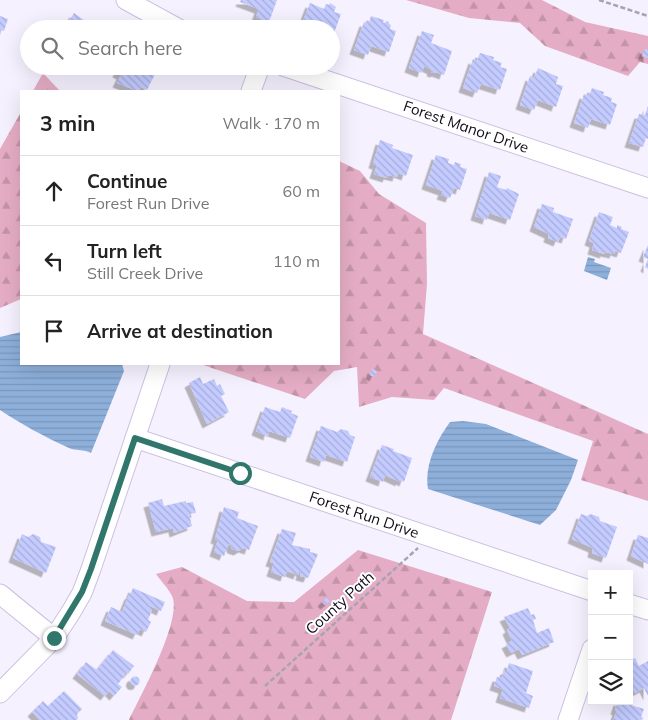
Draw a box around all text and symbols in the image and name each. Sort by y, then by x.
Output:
search box [20,20,340,75]
icon: search [38,34,66,62]
text: Search here [78,36,182,60]
street label: Forest Manor Drive [401,96,531,157]
text: 3 min [40,110,95,136]
text: Walk · 170 m [222,113,320,133]
text: Continue [87,169,167,193]
icon: ahead [40,177,68,205]
text: 60 m [283,181,320,201]
text: Forest Run Drive [87,193,209,213]
text: Turn left [87,239,162,263]
icon: left [40,247,68,275]
text: 110 m [273,251,320,271]
text: Still Creek Drive [87,263,203,283]
icon: arrive [40,317,68,345]
text: Arrive at destination [87,319,273,343]
route start [229,462,252,485]
street label: Forest Run Drive [307,487,421,542]
street label: County Path [302,567,378,638]
map controls [588,570,633,705]
button: + [588,570,633,615]
button: − [588,615,633,660]
route end [43,627,66,650]
button: layers [588,660,633,705]

